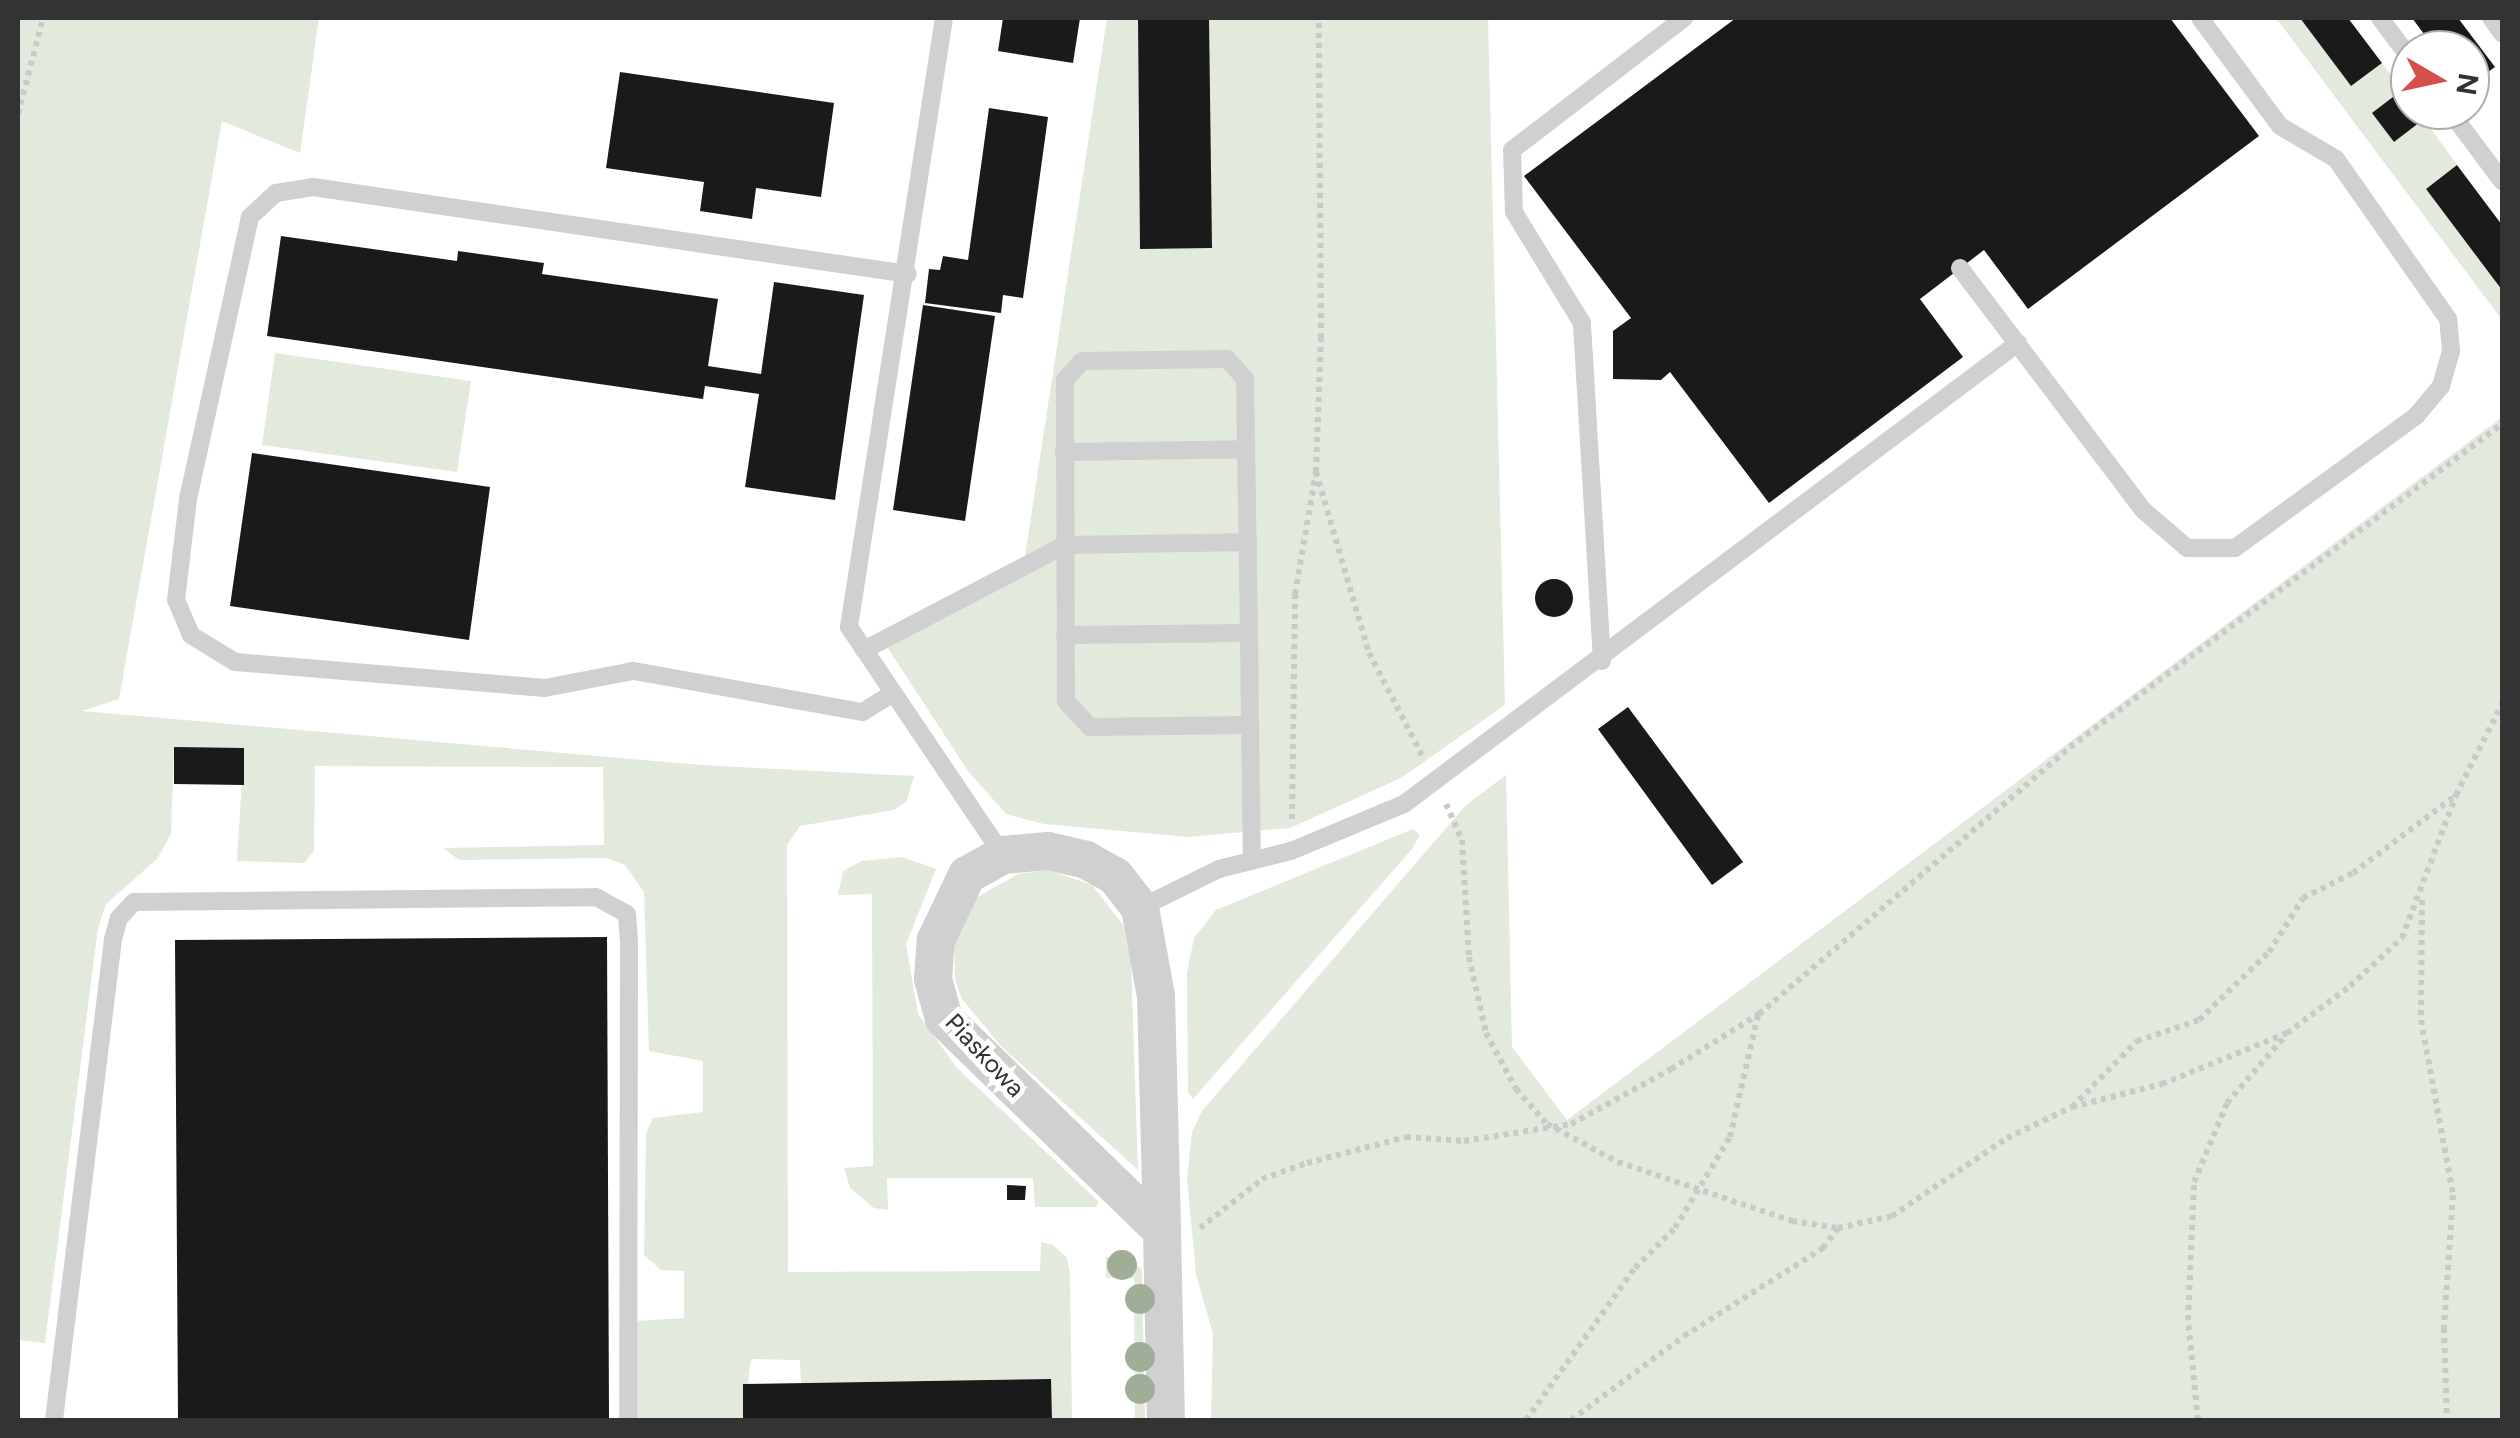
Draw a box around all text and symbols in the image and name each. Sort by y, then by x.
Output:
north arrow [2390,30,2490,130]
text: N [2449,71,2486,98]
street label: Piaskowa [939,1007,1031,1103]

